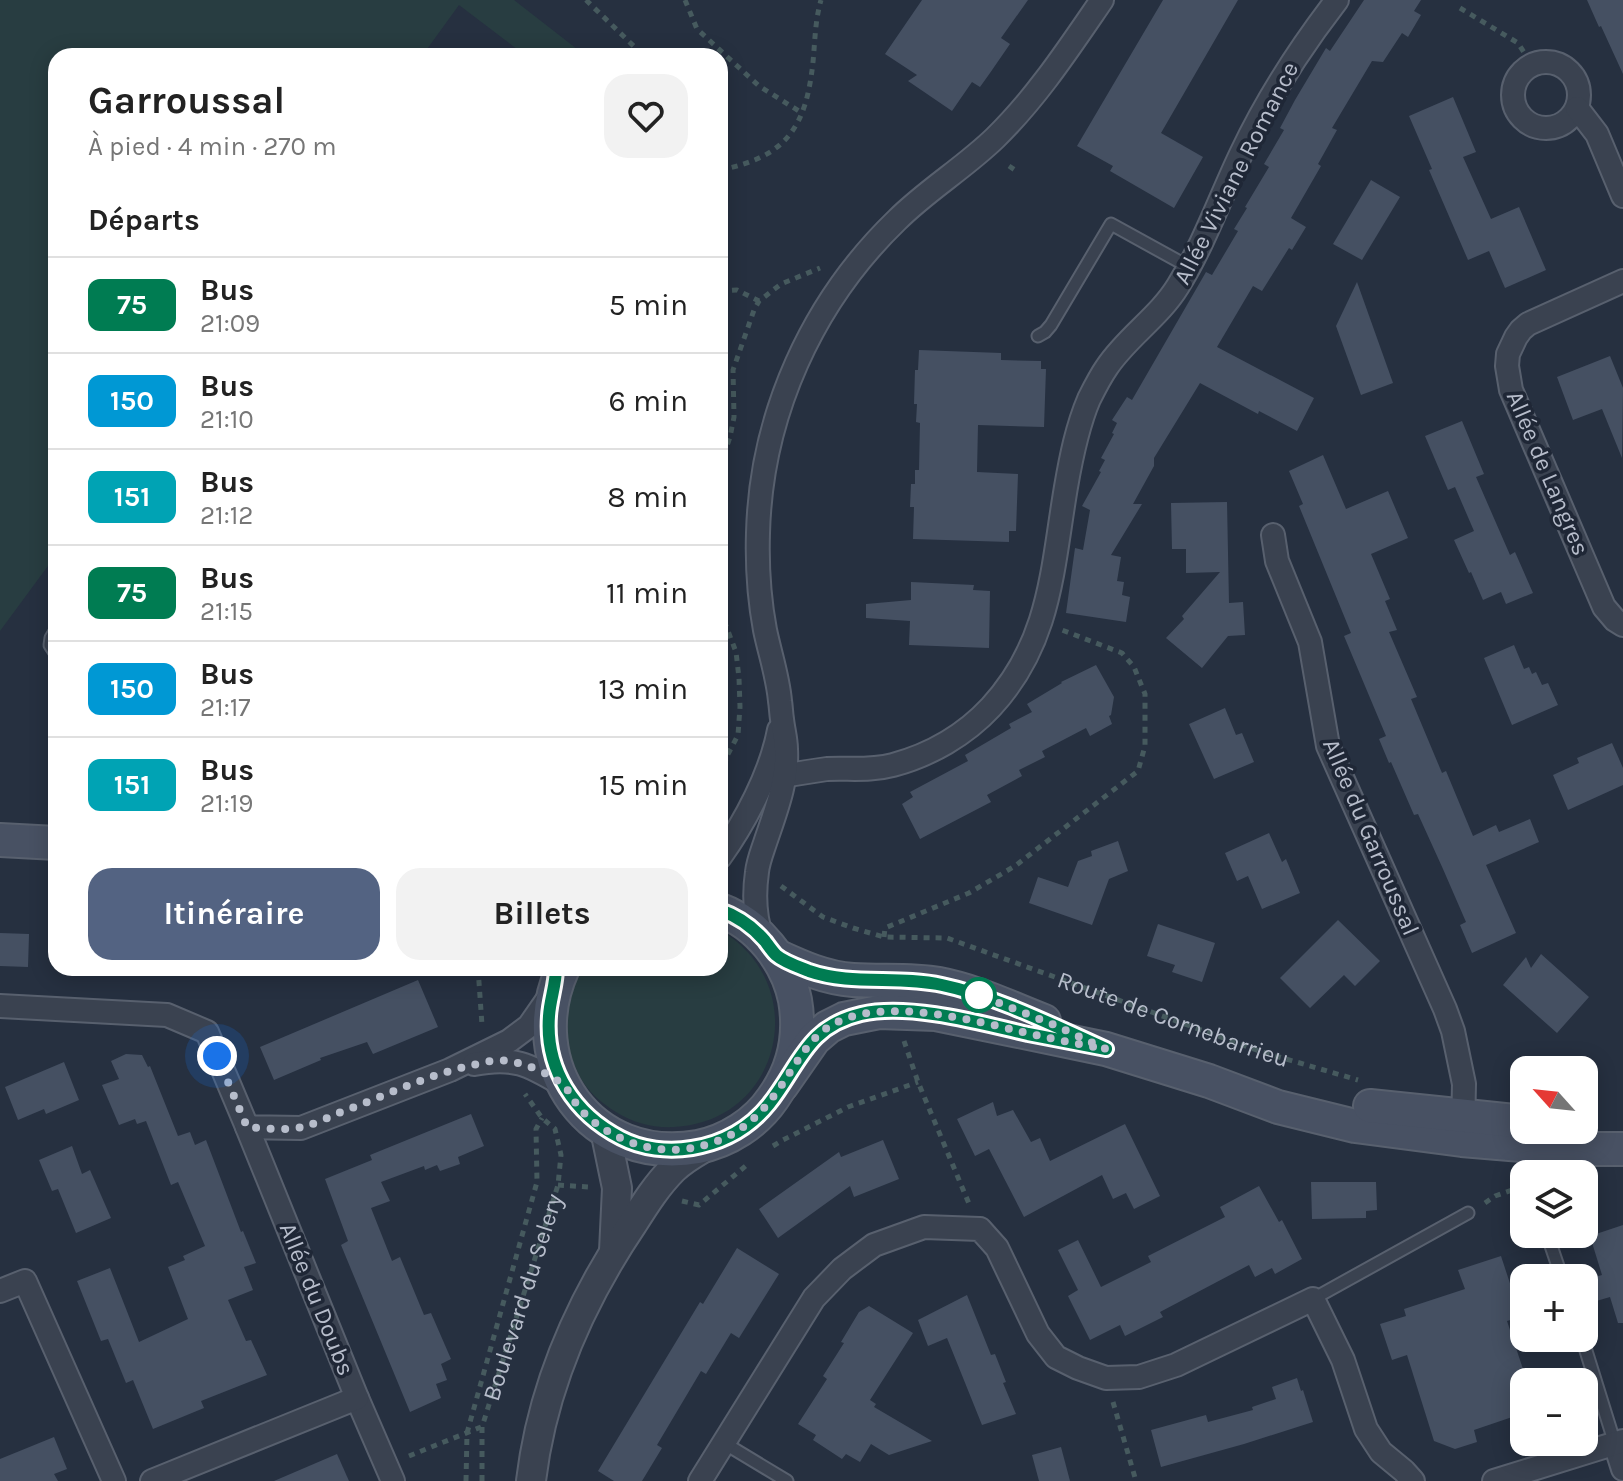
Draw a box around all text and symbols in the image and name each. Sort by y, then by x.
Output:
street label: Allée Viviane Romance [1168,57,1304,289]
button: heart [604,74,688,158]
text: Garroussal [88,78,285,123]
text: À pied · 4 min · 270 m [88,131,336,162]
text: Départs [88,202,200,238]
text: Bus [200,272,254,308]
text: 5 min [609,287,688,323]
text: 75 [117,288,147,321]
text: 21:09 [200,308,260,339]
text: Bus [200,368,254,404]
text: 6 min [609,383,688,419]
text: 150 [110,384,154,417]
street label: Allée de Langres [1501,387,1595,559]
text: 21:10 [200,404,254,435]
text: Bus [200,464,254,500]
text: 8 min [607,479,688,515]
text: 151 [114,480,150,513]
text: 21:12 [200,500,253,531]
text: Bus [200,560,254,596]
text: 11 min [606,575,688,611]
text: 75 [117,576,147,609]
text: 21:15 [200,596,253,627]
text: Bus [200,656,254,692]
text: 13 min [598,671,688,707]
text: 150 [110,672,154,705]
text: 21:17 [200,692,250,723]
street label: Allée du Garroussal [1317,734,1425,940]
text: Bus [200,752,254,788]
text: 15 min [599,767,688,803]
text: 151 [114,768,150,801]
text: 21:19 [200,788,253,819]
button: Itinéraire [88,868,380,960]
button: Billets [396,868,688,960]
street label: Route de Cornebarrieu [1054,965,1292,1073]
unlabelled marker [962,978,996,1012]
your location [197,1036,237,1076]
north arrow [1510,1056,1598,1144]
map controls [1510,1056,1598,1456]
button: layers [1510,1160,1598,1248]
street label: Boulevard du Selery [477,1190,568,1404]
street label: Allée du Doubs [274,1218,360,1380]
button: + [1510,1264,1598,1352]
button: − [1510,1368,1598,1456]

